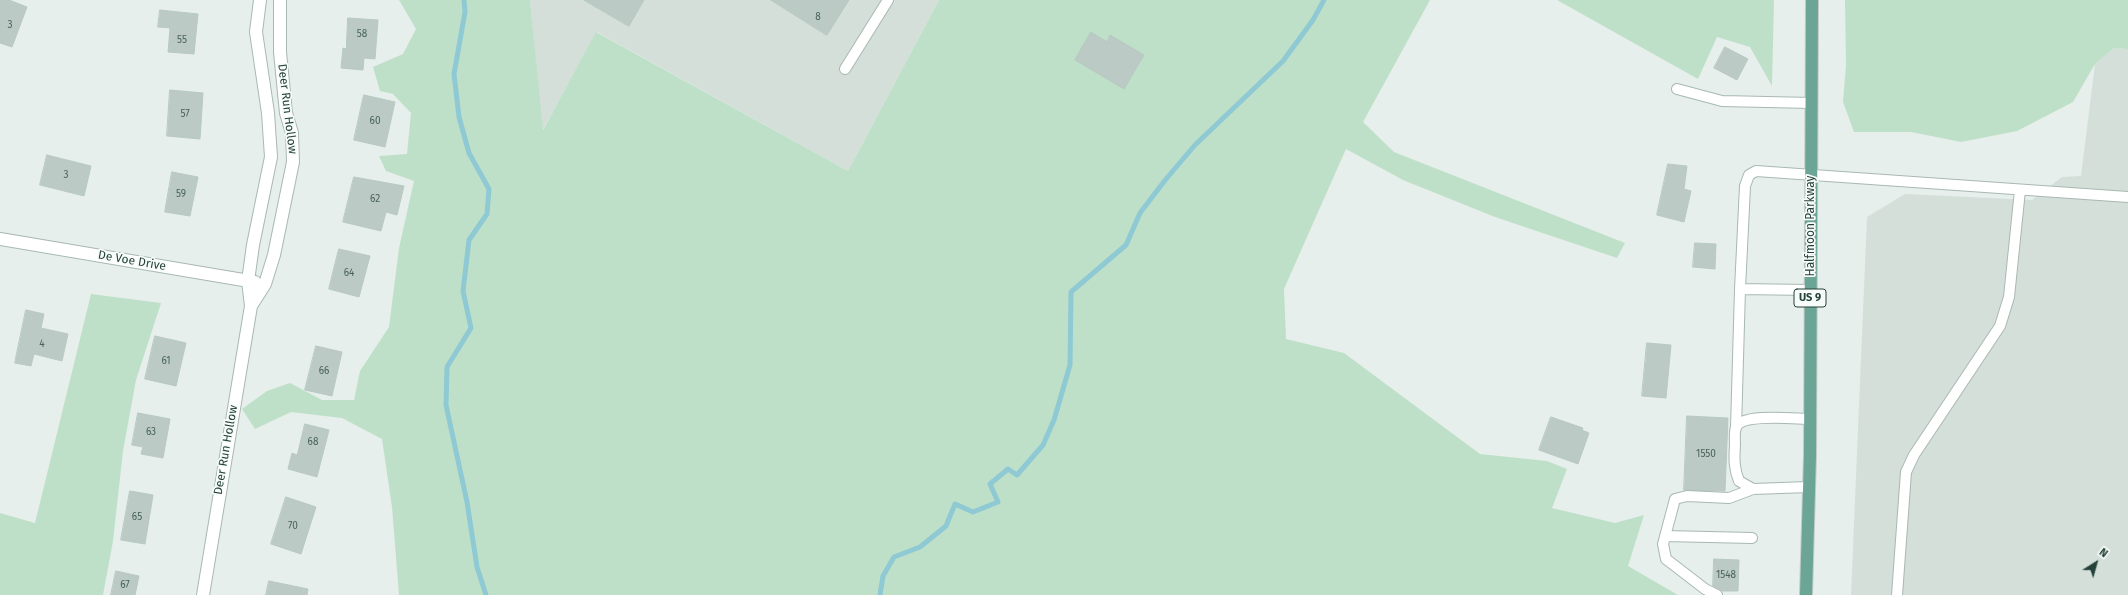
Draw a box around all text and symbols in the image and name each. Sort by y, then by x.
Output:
house number: 8 [815,11,821,23]
house number: 3 [8,19,12,31]
house number: 58 [357,28,367,40]
house number: 55 [177,34,187,46]
street label: Deer Run Hollow [274,63,300,155]
house number: 57 [180,108,190,120]
house number: 60 [370,115,380,127]
house number: 3 [64,169,68,181]
street label: Halfmoon Parkway [1804,176,1818,276]
house number: 59 [176,188,186,200]
house number: 62 [370,193,380,205]
street label: De Voe Drive [97,248,167,274]
house number: 64 [344,267,354,279]
road number: US 9 [1794,289,1826,307]
house number: 4 [39,338,45,350]
house number: 61 [161,355,171,367]
house number: 66 [319,365,329,377]
street label: Deer Run Hollow [211,404,241,496]
house number: 63 [146,426,156,438]
house number: 68 [308,436,318,448]
house number: 1550 [1696,448,1716,460]
house number: 65 [132,511,142,523]
house number: 70 [288,520,298,532]
north arrow [2076,543,2116,583]
text: N [2097,546,2110,560]
house number: 1548 [1716,569,1736,581]
house number: 67 [120,579,130,591]

